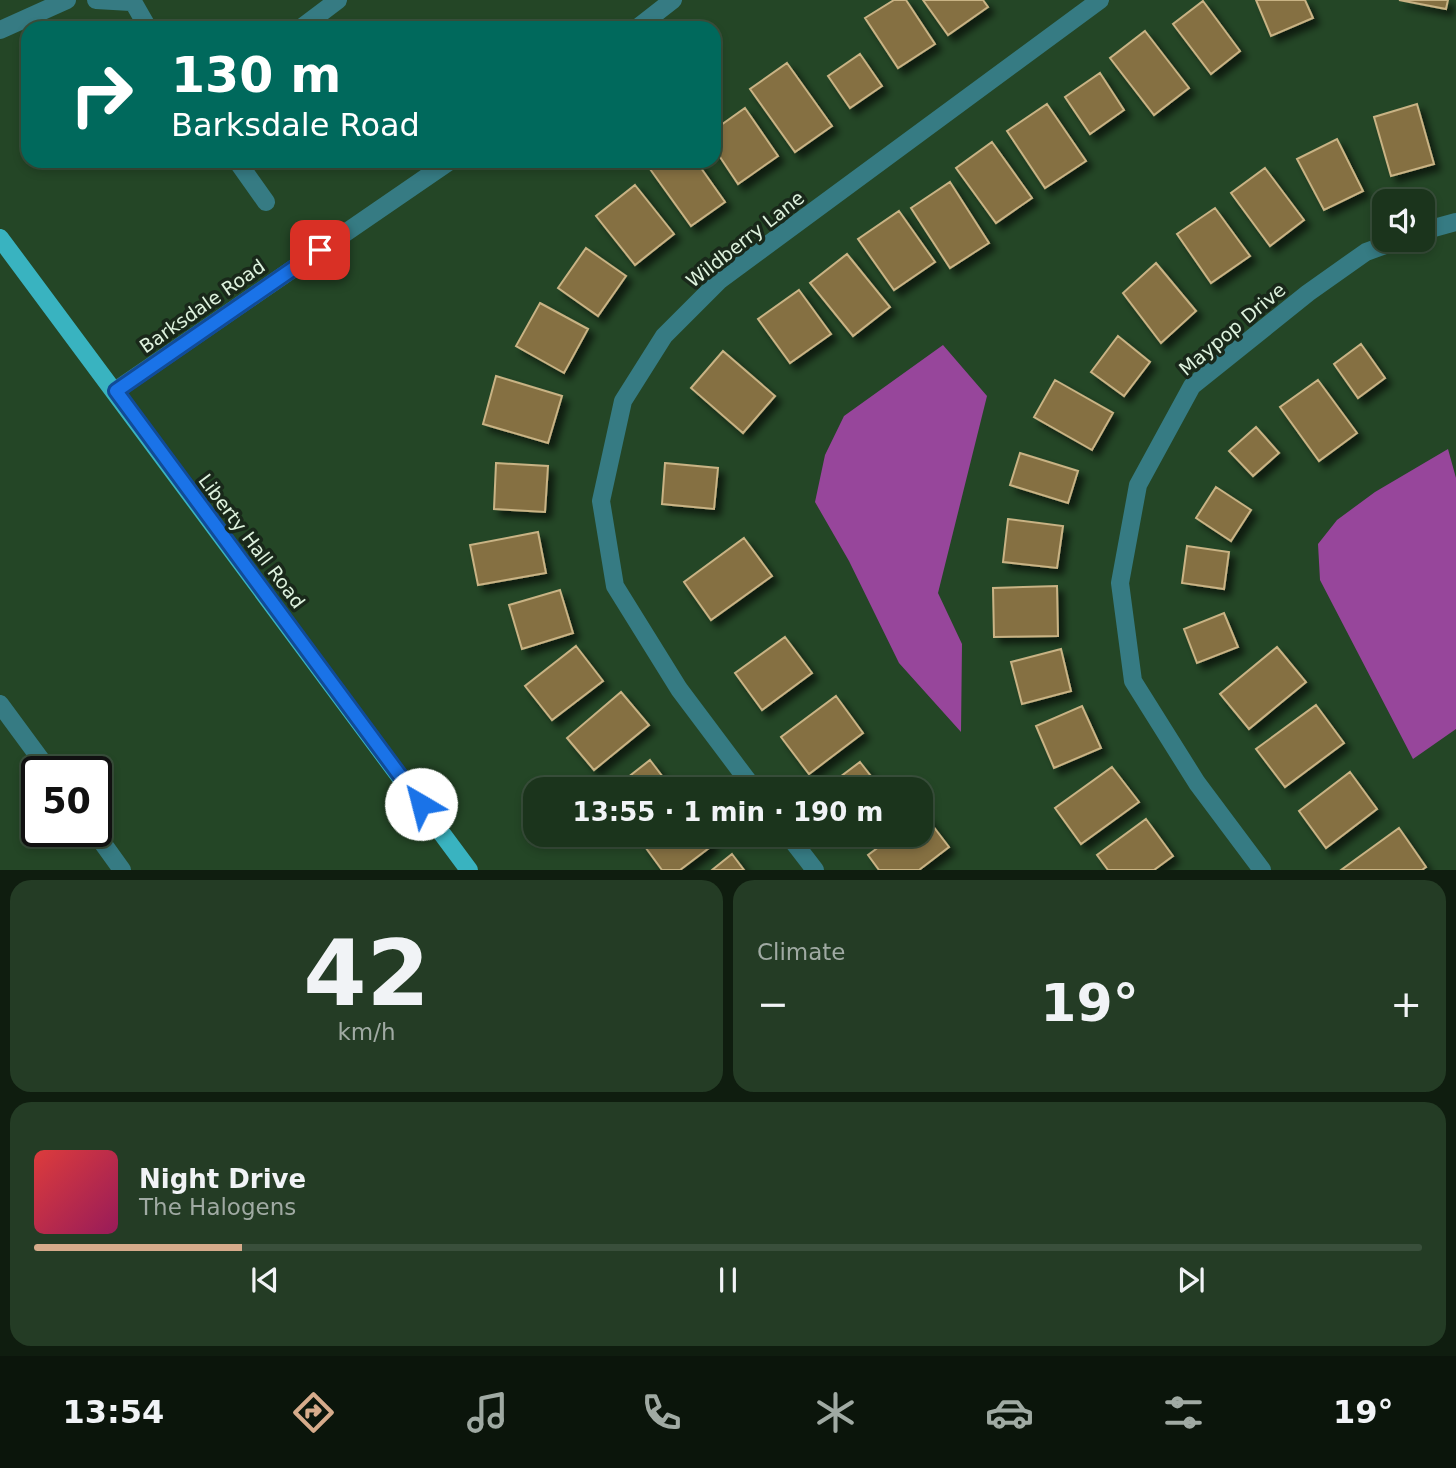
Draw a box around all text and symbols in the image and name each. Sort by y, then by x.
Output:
text: 130 m [171,47,341,104]
icon: right [56,49,147,140]
text: Barksdale Road [171,106,420,144]
street label: Wildberry Lane [682,186,808,292]
map controls [1372,189,1435,252]
button: sound [1372,189,1435,252]
pin [290,220,350,280]
icon: arrive [301,231,339,269]
street label: Barksdale Road [135,255,269,357]
street label: Maypop Drive [1174,278,1290,380]
street label: Liberty Hall Road [194,470,310,612]
speed limit sign: 50 [21,756,112,847]
position arrow [384,767,458,841]
text: 13:55 · 1 min · 190 m [573,797,883,827]
text: 42 [303,921,430,1026]
text: Climate [757,939,846,965]
text: 19° [1040,973,1139,1033]
text: − [757,982,789,1026]
text: + [1390,982,1422,1026]
text: km/h [337,1019,396,1045]
text: Night Drive [139,1164,306,1194]
text: The Halogens [139,1194,296,1220]
icon: previous [246,1261,284,1299]
icon: pause [709,1261,747,1299]
icon: next [1172,1261,1210,1299]
icon: directions [289,1388,338,1437]
icon: music [463,1388,512,1437]
icon: phone [637,1388,686,1437]
icon: climate [811,1388,860,1437]
icon: car [985,1388,1034,1437]
icon: filters [1159,1388,1208,1437]
text: 13:54 [62,1393,164,1431]
text: 19° [1333,1393,1393,1431]

